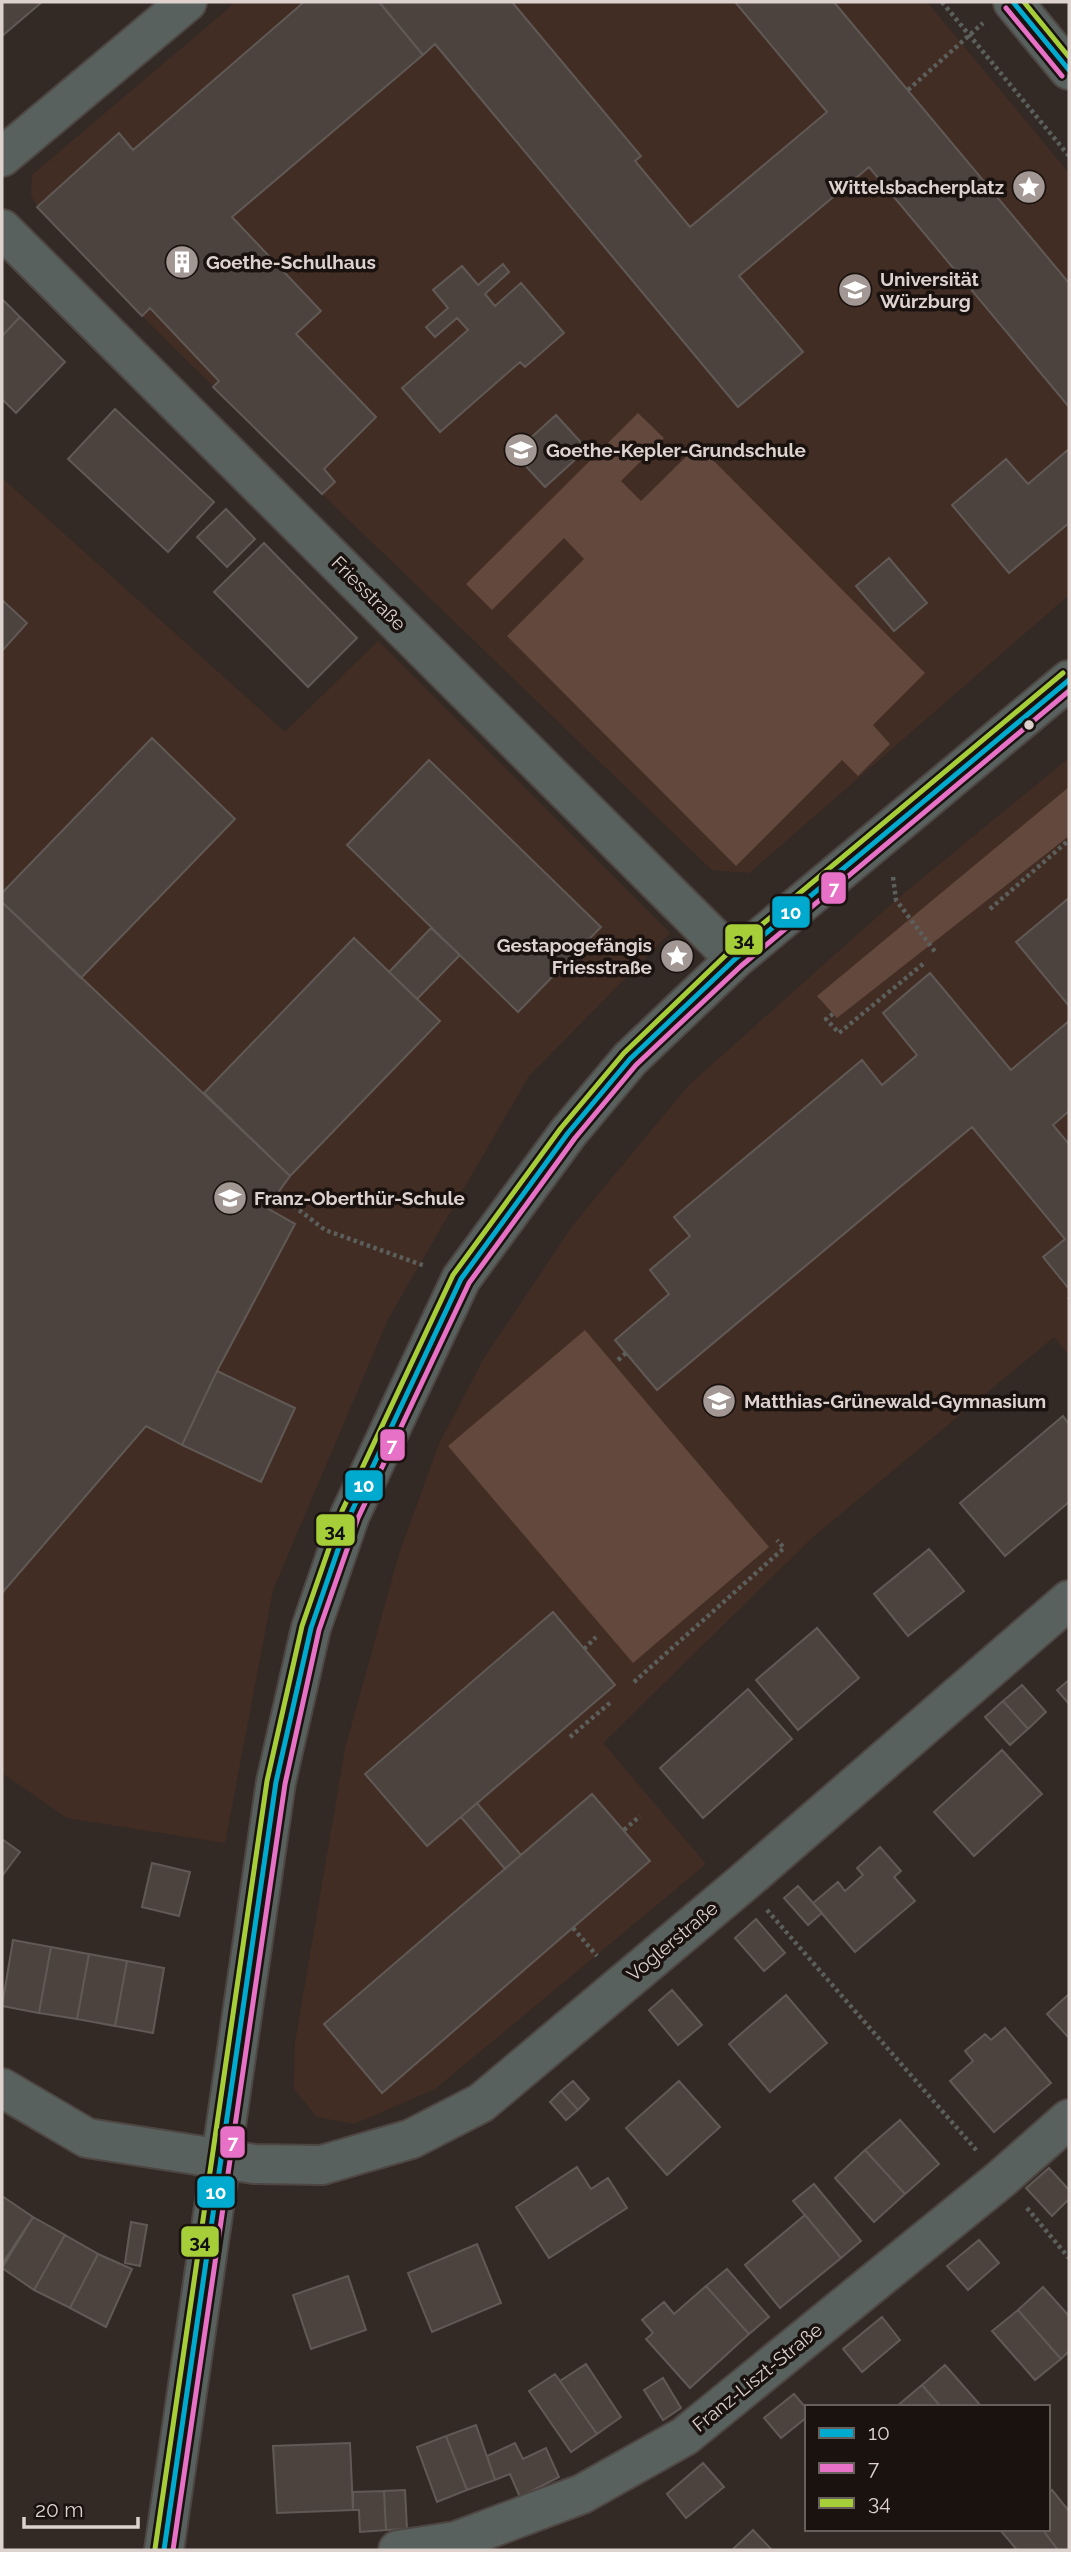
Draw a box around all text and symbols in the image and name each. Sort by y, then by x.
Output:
place icon: Wittelsbacherplatz [1010,168,1048,206]
place label: Wittelsbacherplatz [829,176,1004,198]
building icon: Goethe-Schulhaus [163,243,201,281]
place label: Goethe-Schulhaus [206,251,376,273]
place label: Universität Würzburg [880,268,980,312]
school or university icon: Universität Würzburg [836,271,874,309]
school or university icon: Goethe-Kepler-Grundschule [502,431,540,469]
place label: Goethe-Kepler-Grundschule [546,439,806,461]
street label: Friesstraße [327,551,411,635]
unlabelled marker [1022,718,1036,732]
line badge: 7 [820,871,847,905]
text: 7 [829,877,840,899]
line badge: 10 [771,895,811,929]
text: 10 [780,901,802,923]
line badge: 34 [724,923,764,956]
text: 34 [733,928,755,950]
place label: Gestapogefängis Friesstraße [497,934,652,978]
place icon: Gestapogefängis Friesstraße [658,937,696,975]
school or university icon: Franz-Oberthür-Schule [211,1179,249,1217]
place label: Franz-Oberthür-Schule [254,1187,465,1209]
school or university icon: Matthias-Grünewald-Gymnasium [700,1382,738,1420]
place label: Matthias-Grünewald-Gymnasium [744,1390,1046,1412]
line badge: 7 [379,1428,406,1462]
text: 7 [387,1434,398,1456]
line badge: 10 [344,1469,384,1502]
text: 10 [353,1474,375,1496]
line badge: 34 [315,1513,356,1547]
text: 34 [324,1519,346,1541]
street label: Voglerstraße [622,1897,722,1985]
line badge: 7 [219,2125,246,2159]
text: 7 [228,2131,239,2153]
line badge: 10 [196,2175,236,2209]
text: 10 [205,2181,227,2203]
line badge: 34 [180,2225,220,2258]
text: 34 [189,2230,211,2252]
street label: Franz-Liszt-Straße [688,2318,826,2436]
legend [805,2405,1050,2531]
text: 10 [868,2420,890,2445]
text: 7 [868,2455,880,2480]
scale bar [24,2486,138,2530]
text: 34 [868,2490,891,2515]
text: 20 m [35,2497,83,2522]

